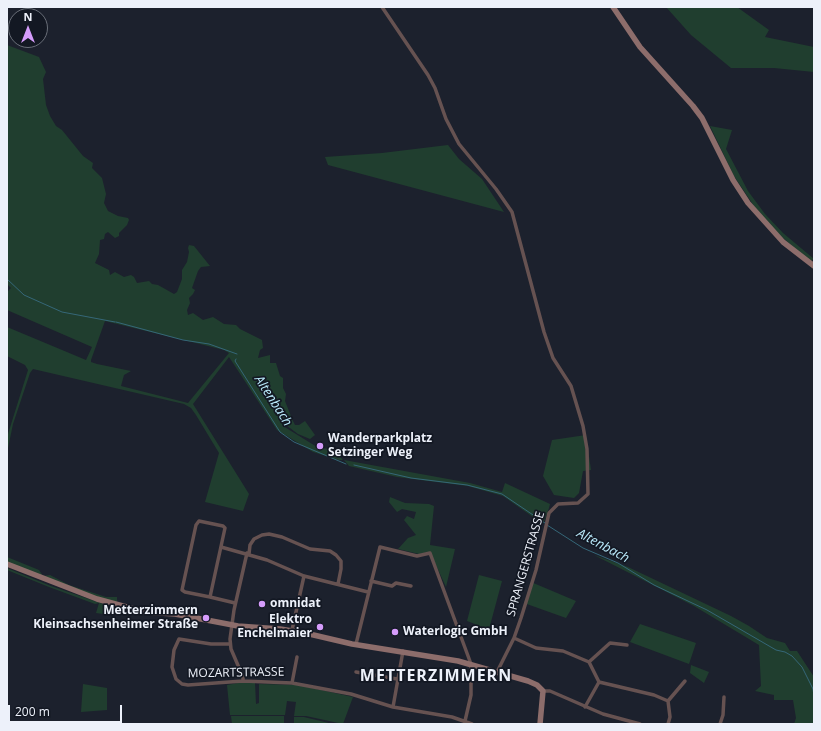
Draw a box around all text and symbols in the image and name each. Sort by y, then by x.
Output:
north arrow [8,8,48,48]
text: N [24,9,32,24]
water label: Altenbach [251,373,295,429]
place label: Wanderparkplatz Setzinger Weg [328,432,432,460]
marker: Wanderparkplatz Setzinger Weg [315,441,325,451]
street label: SPRANGERSTRASSE [504,510,548,618]
water label: Altenbach [574,526,632,566]
place label: omnidat [270,597,321,611]
marker: omnidat [257,599,267,609]
place label: Metterzimmern Kleinsachsenheimer Straße [33,604,198,632]
marker: Metterzimmern Kleinsachsenheimer Straße [201,613,211,623]
place label: Elektro Enchelmaier [237,613,312,641]
marker: Elektro Enchelmaier [315,622,325,632]
place label: Waterlogic GmbH [403,625,508,639]
marker: Waterlogic GmbH [390,627,400,637]
street label: MOZARTSTRASSE [188,665,284,681]
district label: METTERZIMMERN [360,666,512,686]
scale bar [10,697,124,723]
text: 200 m [15,703,50,720]

